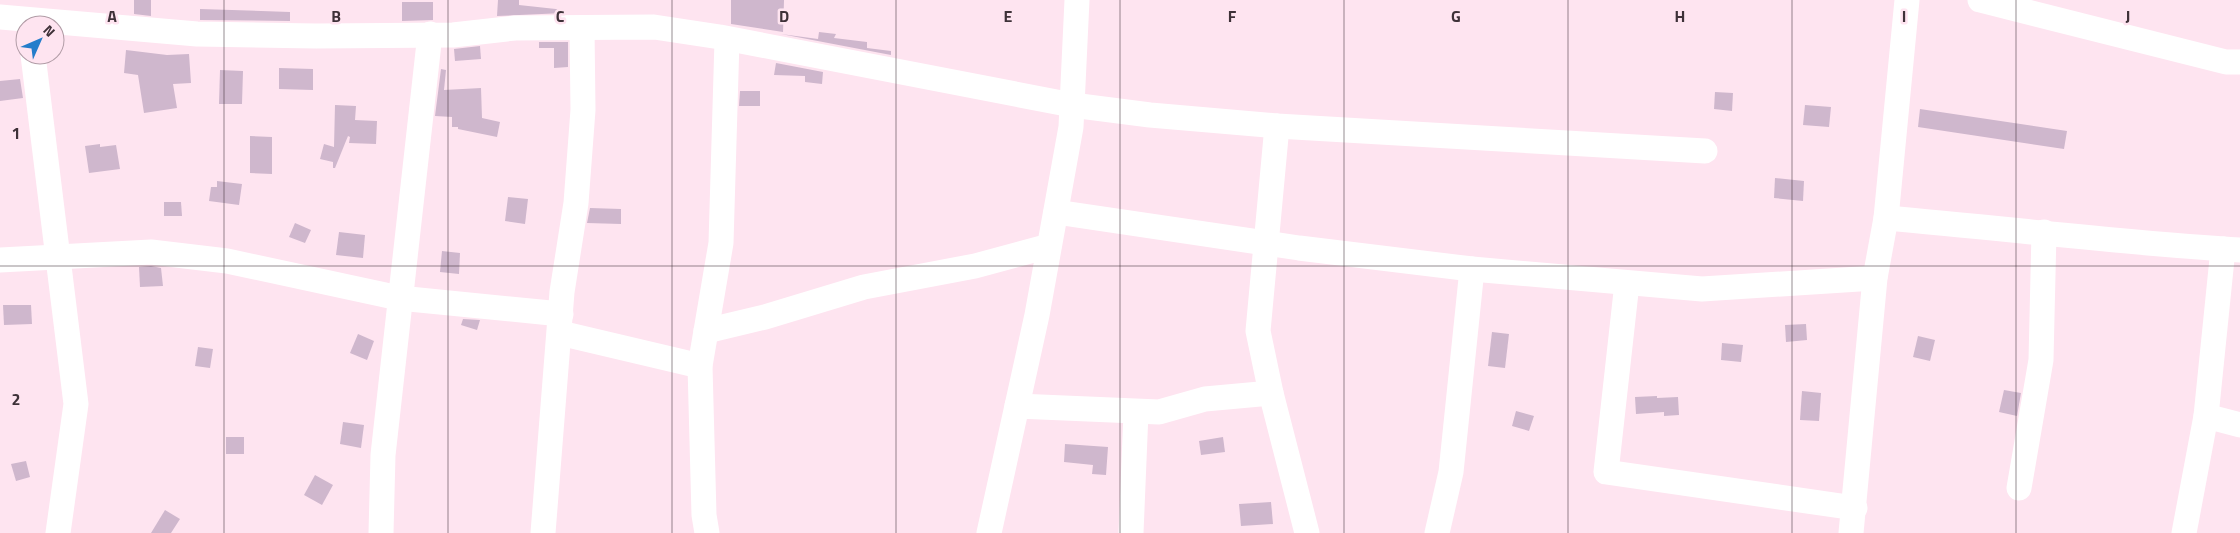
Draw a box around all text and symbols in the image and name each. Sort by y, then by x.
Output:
text: A [107,4,117,28]
text: B [331,4,341,28]
text: C [556,4,565,28]
text: D [779,4,789,28]
text: E [1004,4,1013,28]
text: F [1228,4,1237,28]
text: G [1451,4,1461,28]
text: H [1675,4,1685,28]
text: I [1902,4,1906,28]
text: J [2126,4,2130,28]
north arrow [15,15,65,65]
text: N [39,20,60,41]
text: 1 [12,121,20,145]
text: 2 [12,387,20,411]

